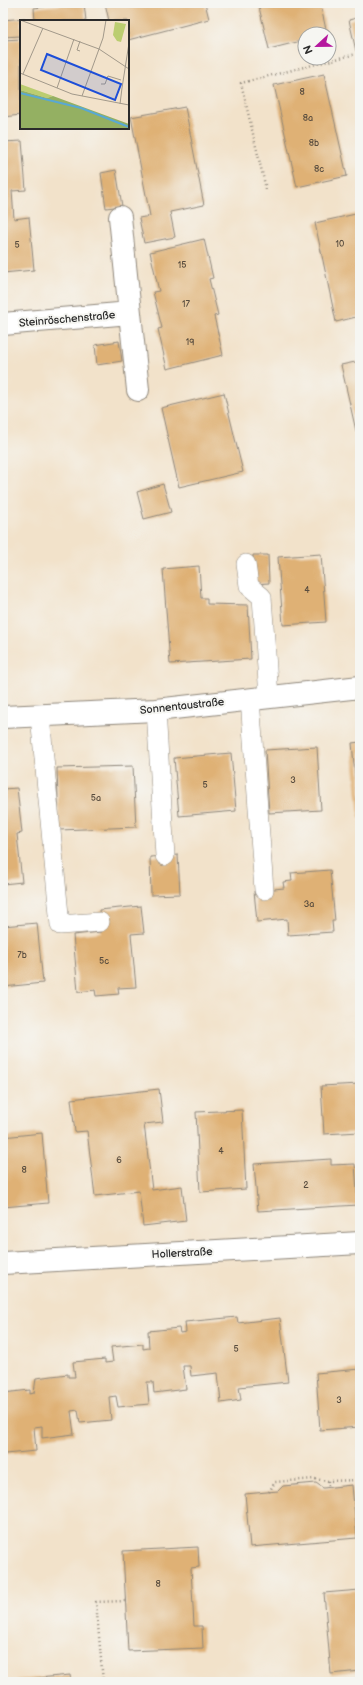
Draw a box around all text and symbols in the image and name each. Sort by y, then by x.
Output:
inset map [20,20,129,129]
north arrow [297,26,337,66]
text: N [301,43,316,56]
house number: 8 [299,87,305,98]
house number: 8a [303,113,313,124]
house number: 8b [309,138,319,149]
house number: 8c [314,164,324,175]
house number: 10 [336,239,344,250]
house number: 5 [14,240,20,251]
house number: 15 [178,260,186,271]
house number: 17 [182,299,191,310]
street label: Steinröschenstraße [18,308,116,330]
house number: 19 [186,337,194,348]
house number: 4 [304,585,310,596]
street label: Sonnentaustraße [139,695,225,717]
house number: 3 [290,775,296,786]
house number: 5 [202,780,208,791]
house number: 5a [91,793,101,804]
house number: 3a [304,899,314,910]
house number: 7b [17,950,27,961]
house number: 5c [99,956,109,967]
house number: 4 [218,1146,224,1157]
house number: 6 [116,1155,122,1166]
house number: 8 [21,1165,27,1176]
house number: 2 [303,1180,309,1191]
street label: Hollerstraße [151,1245,213,1261]
house number: 5 [233,1344,239,1355]
house number: 3 [336,1395,342,1406]
house number: 8 [155,1579,161,1590]

